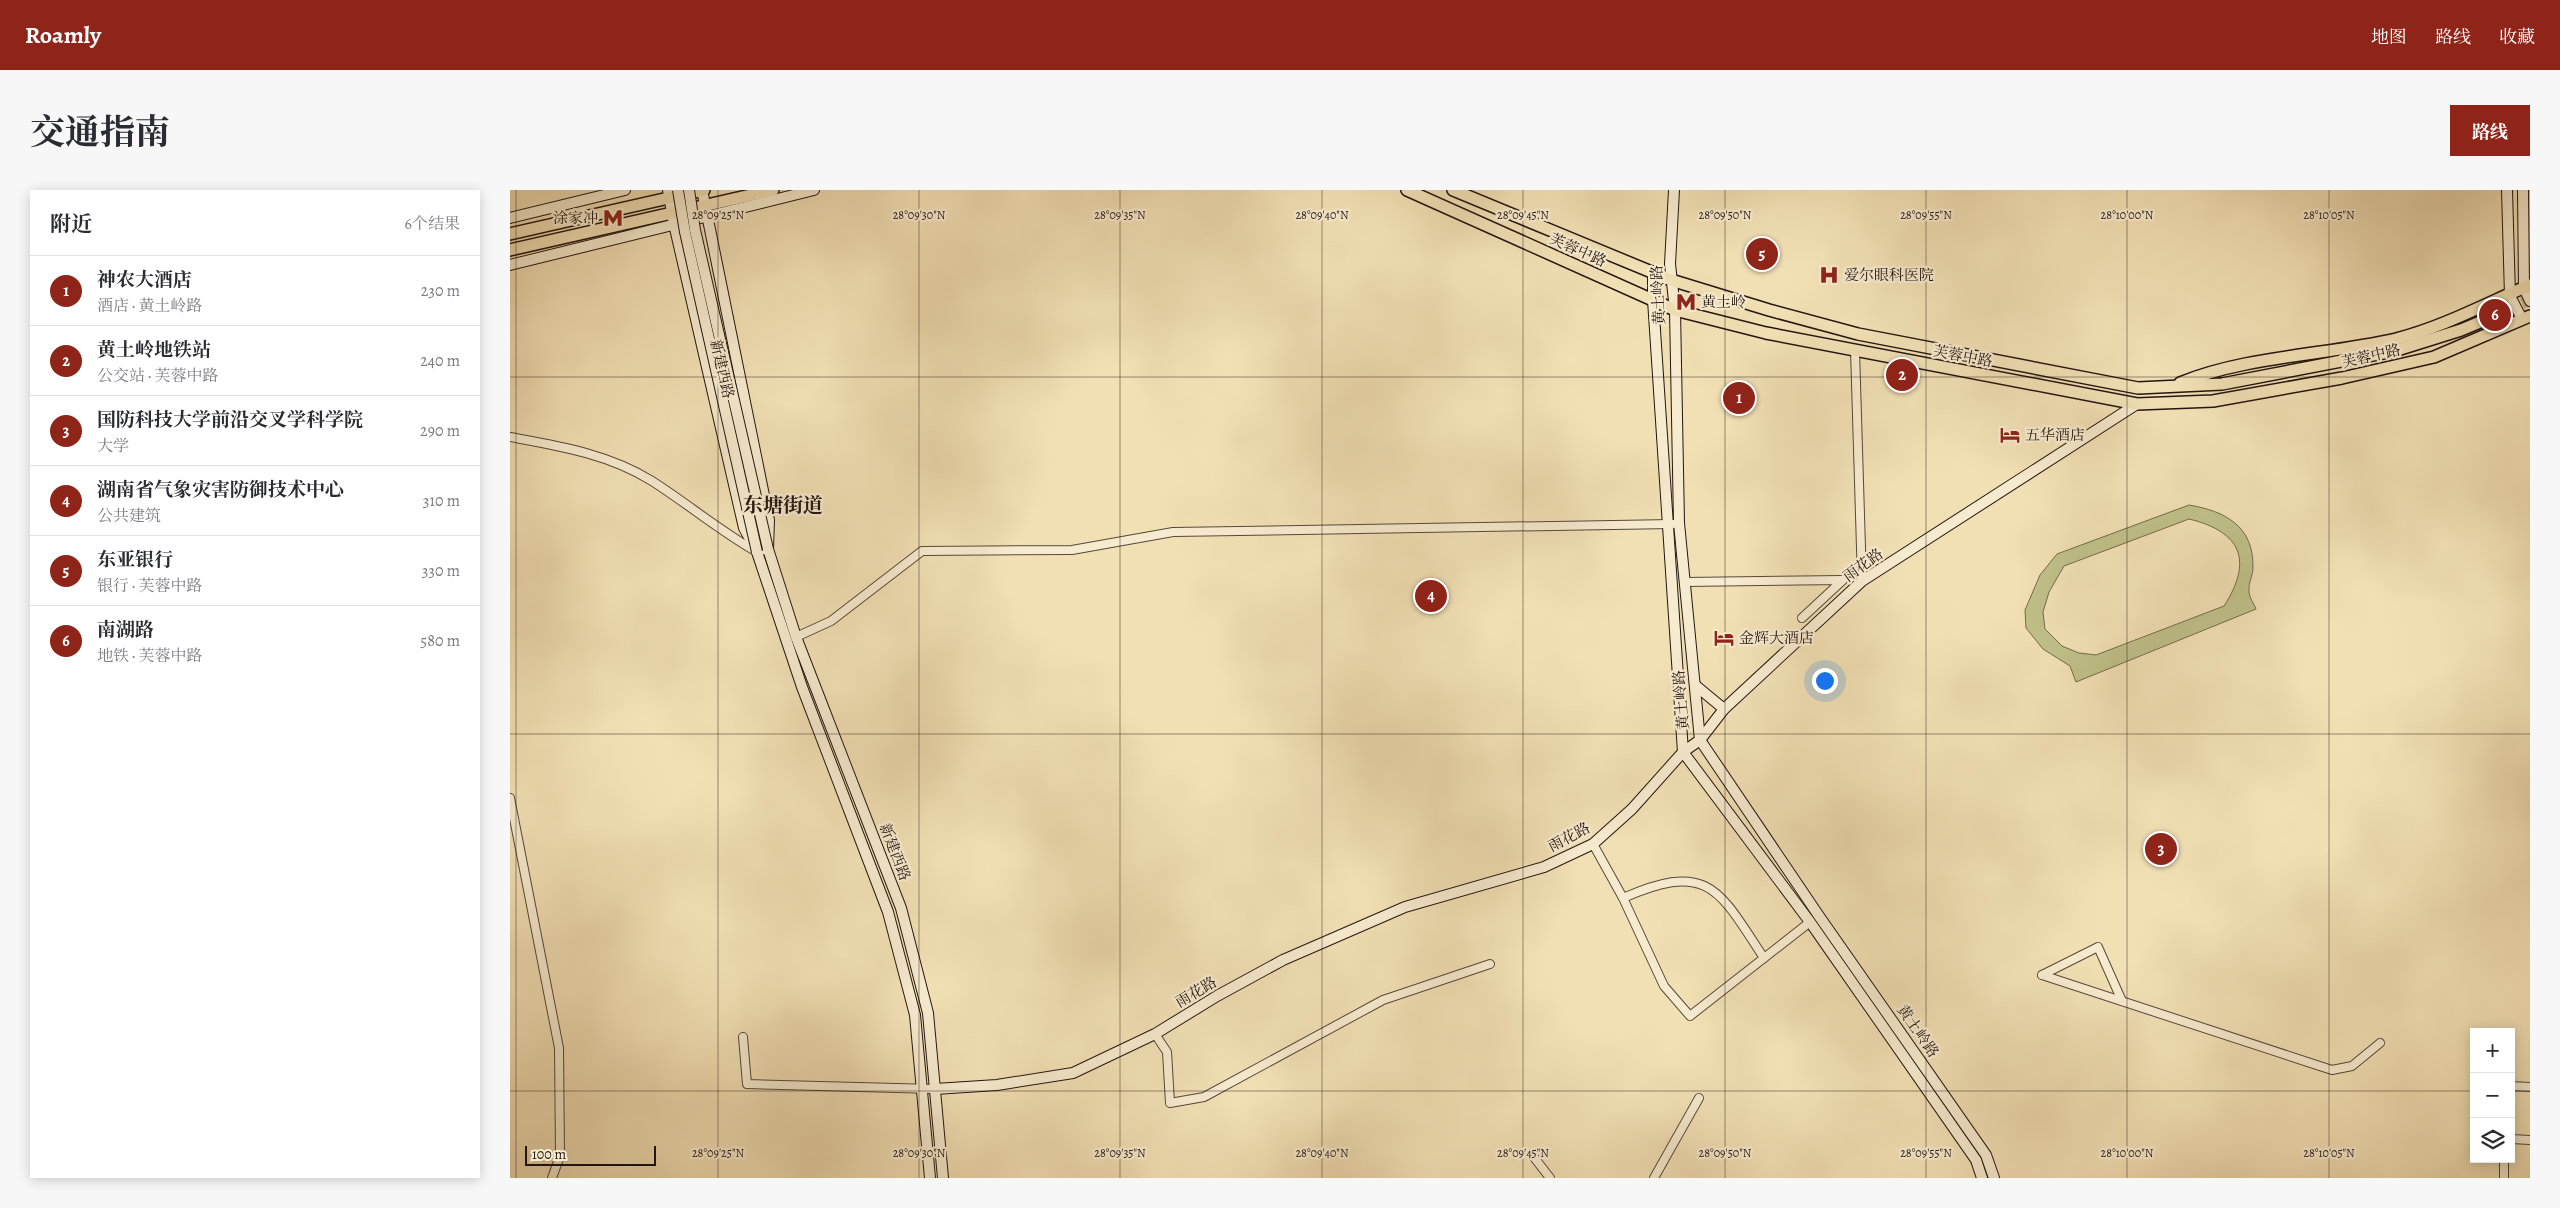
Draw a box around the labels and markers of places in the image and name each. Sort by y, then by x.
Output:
metro station icon: 涂家冲 [602,207,624,229]
place label: 涂家冲 [553,208,598,228]
pin: 5 [1746,235,1778,273]
hospital icon: 爱尔眼科医院 [1818,264,1840,286]
place label: 爱尔眼科医院 [1844,265,1934,285]
metro station icon: 黄土岭 [1675,291,1697,313]
place label: 黄土岭 [1701,292,1746,312]
pin: 6 [2479,296,2511,334]
pin: 2 [1886,356,1918,394]
pin: 1 [1723,379,1755,417]
hotel icon: 五华酒店 [1999,424,2021,446]
place label: 五华酒店 [2025,425,2085,445]
pin: 4 [1415,577,1447,615]
hotel icon: 金辉大酒店 [1713,627,1735,649]
place label: 金辉大酒店 [1739,628,1814,648]
pin: 3 [2145,830,2177,868]

